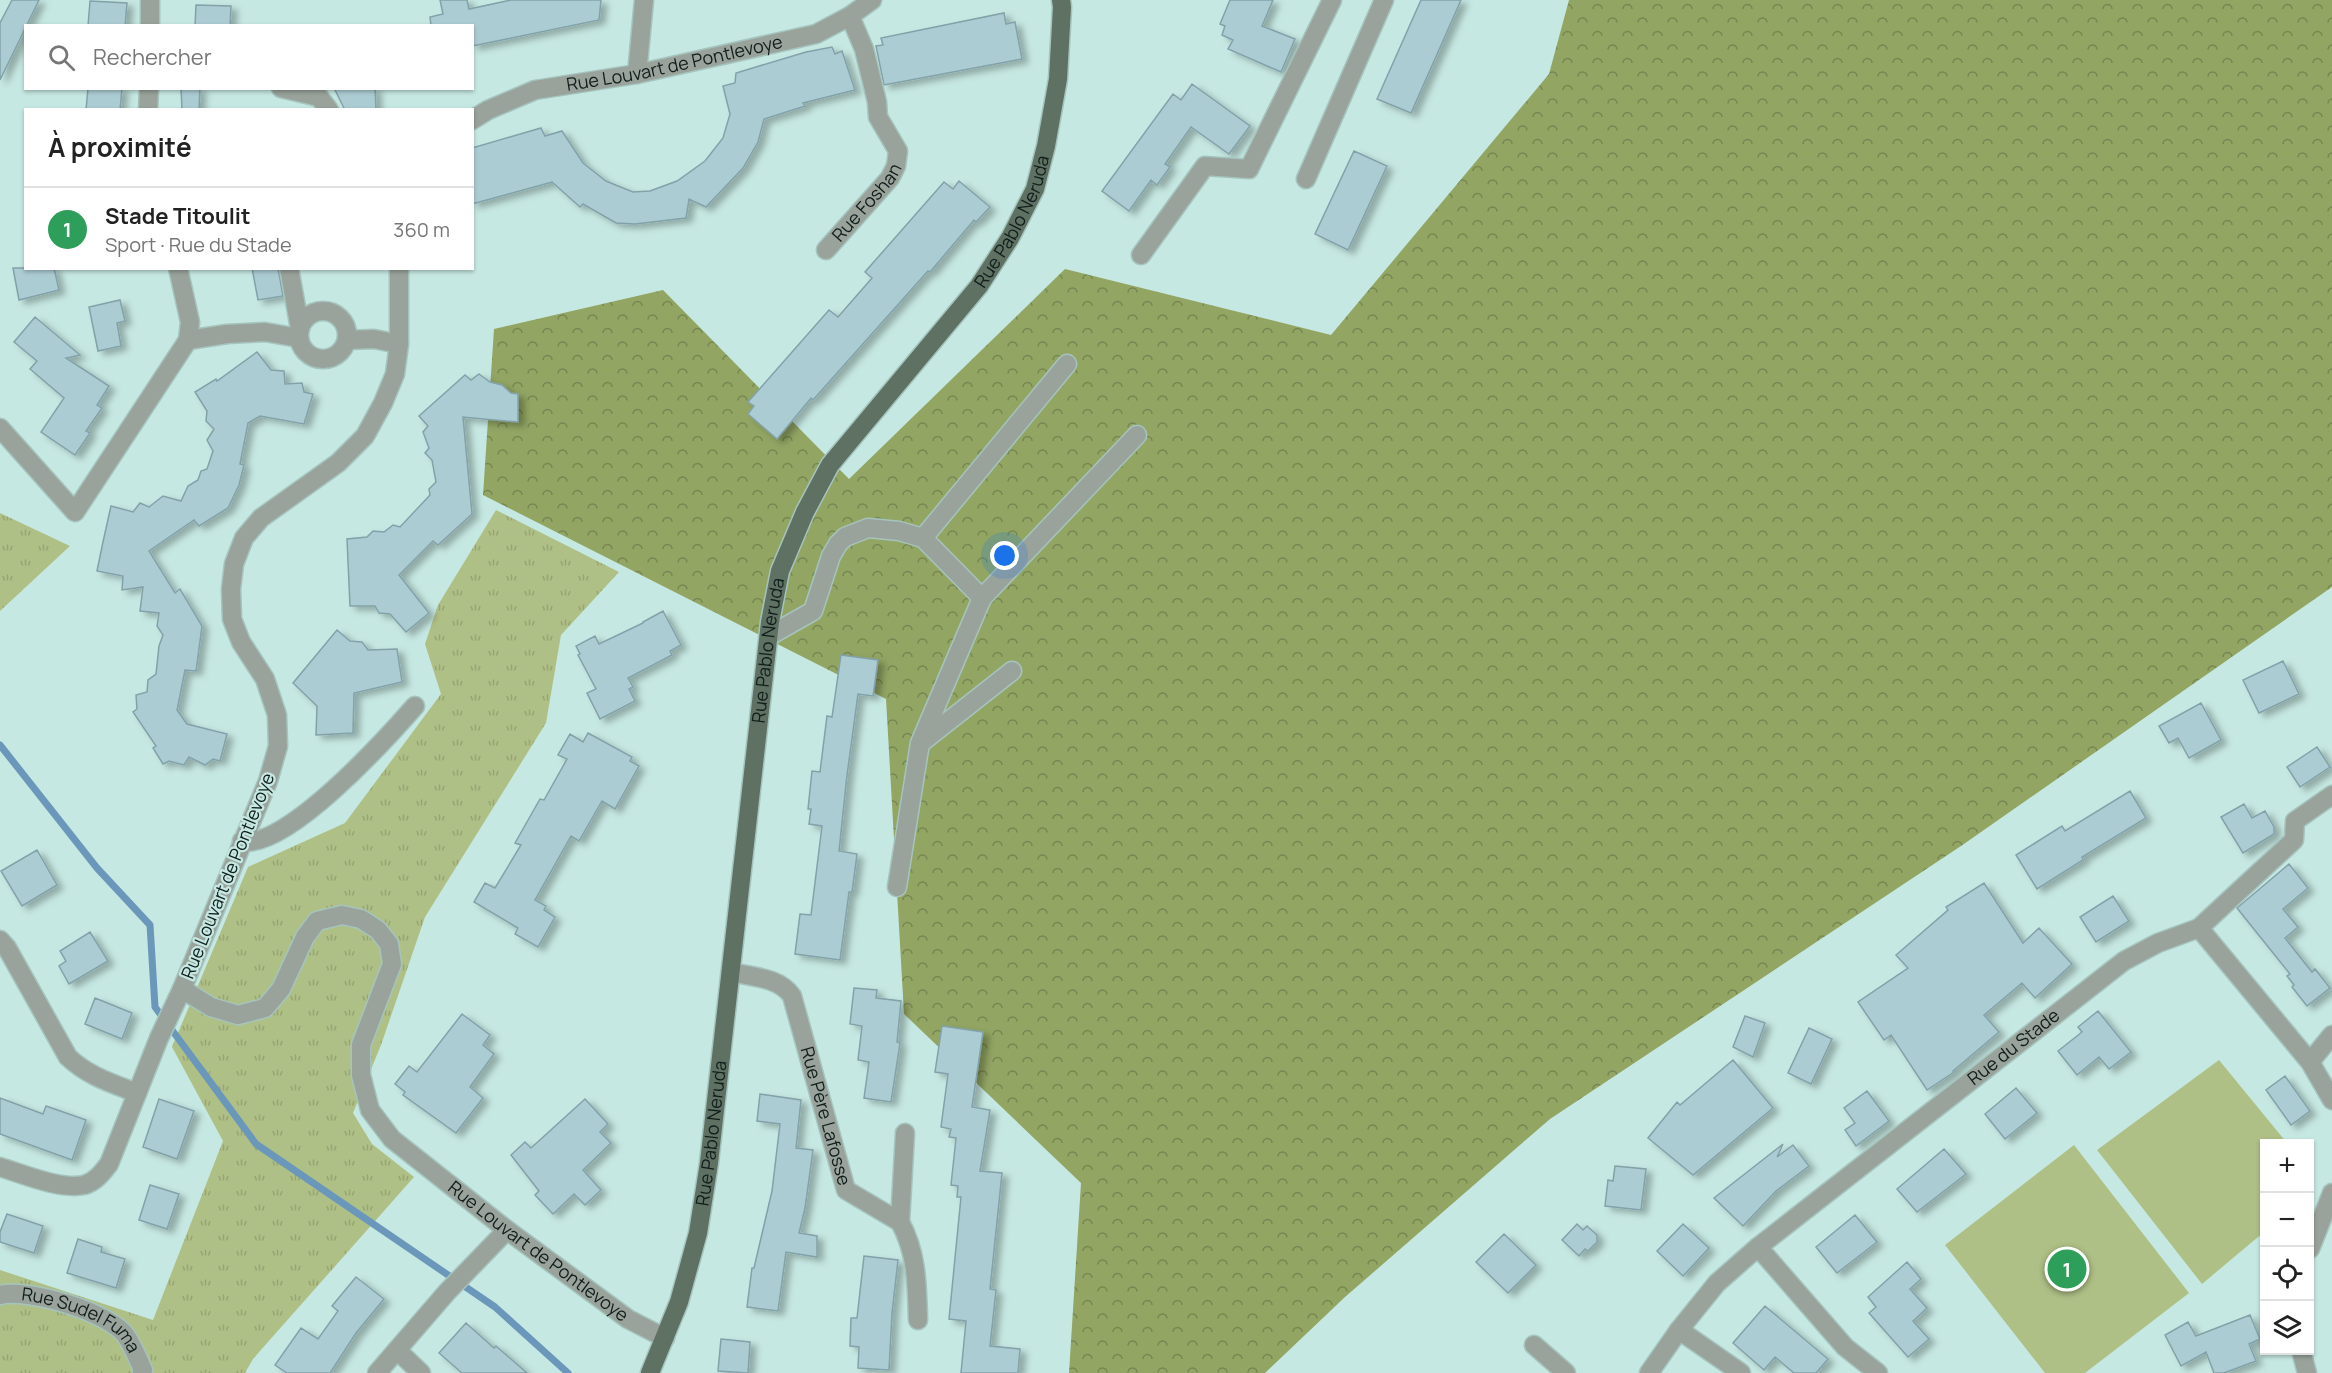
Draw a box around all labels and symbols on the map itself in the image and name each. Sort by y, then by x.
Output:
street label: Rue Louvart de Pontlevoye [565,29,785,96]
street label: Rue Pablo Neruda [968,152,1054,292]
street label: Rue Foshan [826,159,906,246]
your location [990,541,1019,570]
street label: Rue Pablo Neruda [746,576,789,724]
street label: Rue Louvart de Pontlevoye [175,769,279,982]
street label: Rue du Stade [1962,1003,2064,1090]
street label: Rue Père Lafosse [796,1044,857,1188]
street label: Rue Pablo Neruda [689,1059,731,1208]
street label: Rue Louvart de Pontlevoye [444,1175,634,1326]
pin: 1 [2048,1246,2086,1292]
street label: Rue Sudel Fuma [20,1281,146,1356]

